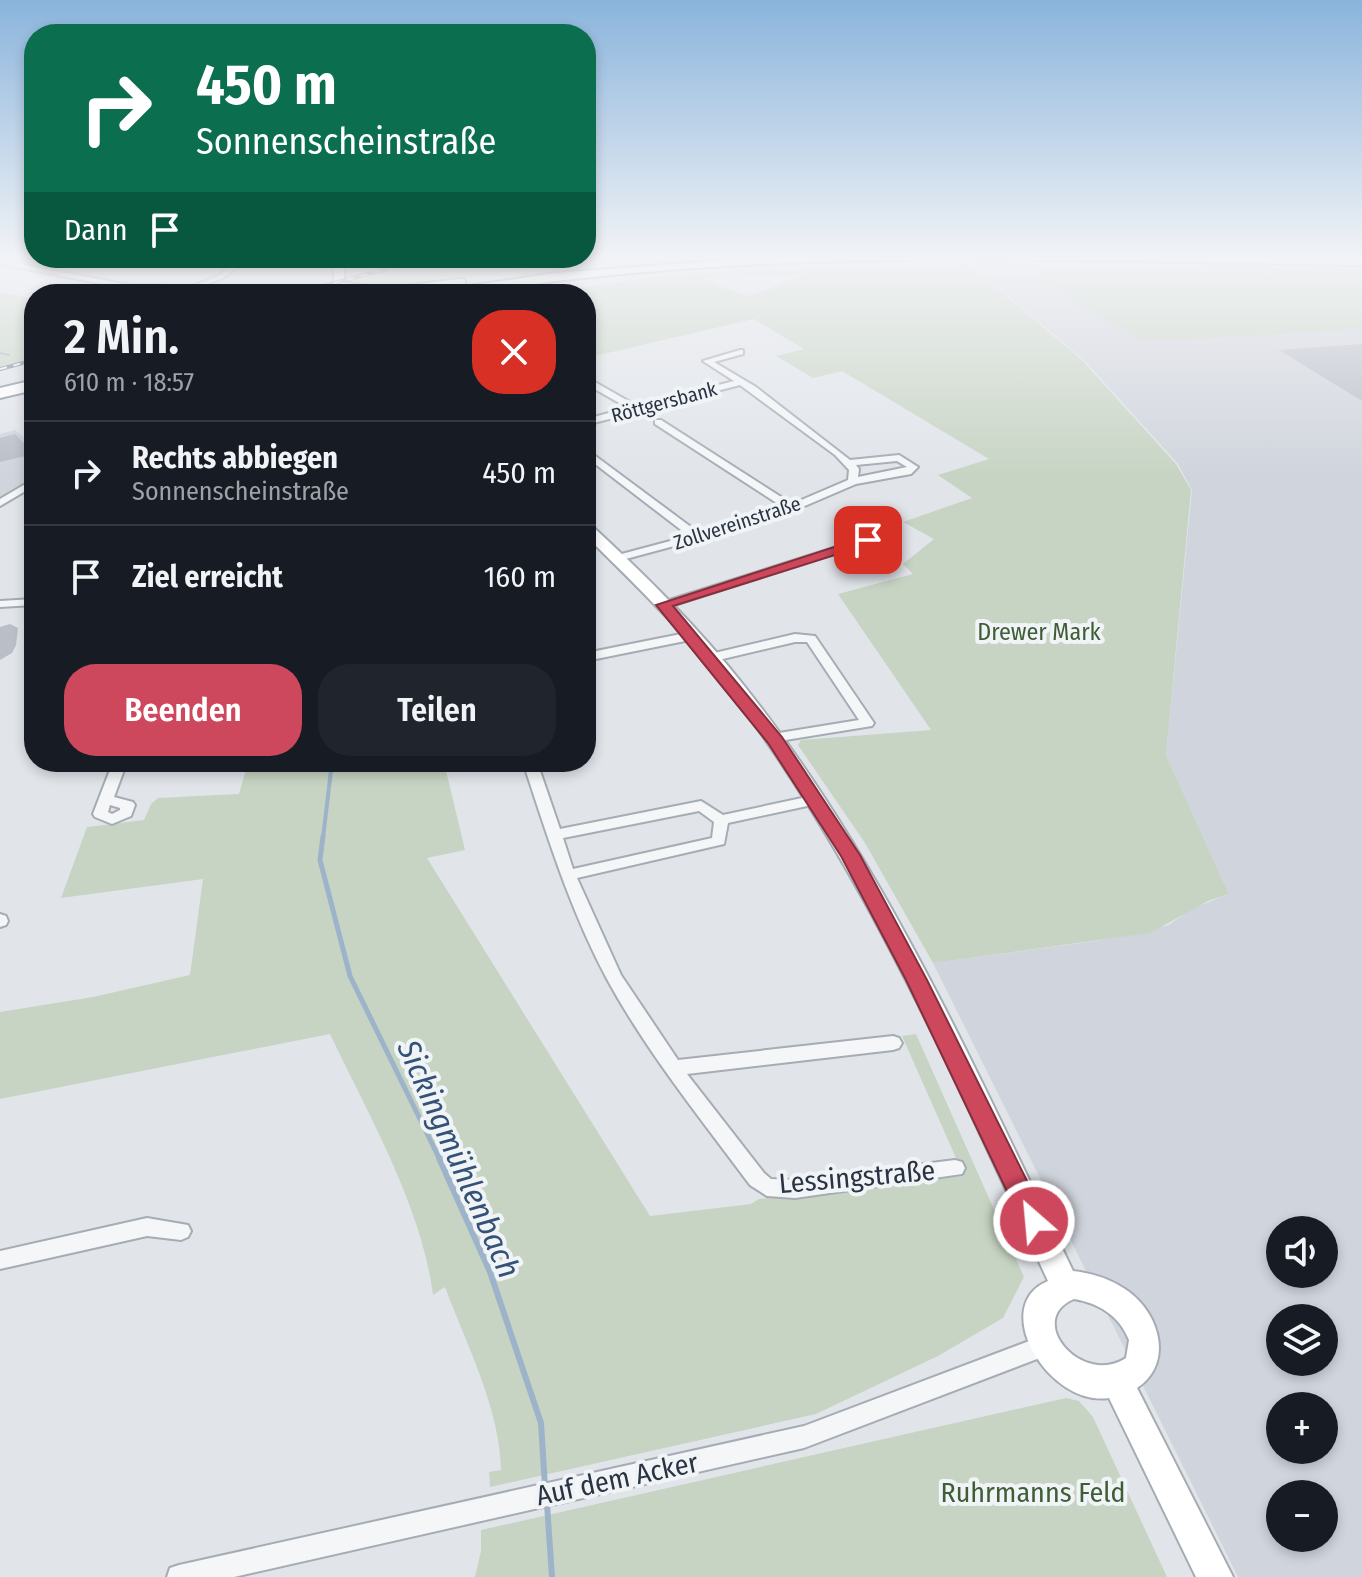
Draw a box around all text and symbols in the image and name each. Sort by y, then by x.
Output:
text: 450 m [196,52,337,119]
icon: right [64,56,168,160]
text: Sonnenscheinstraße [196,120,496,164]
icon: arrive [143,208,187,252]
text: Dann [64,212,127,248]
text: 2 Min. [64,308,179,366]
button: close [472,310,556,394]
text: 610 m · 18:57 [64,367,194,398]
street label: Röttgersbank [609,376,720,428]
text: Rechts abbiegen [132,440,338,476]
icon: right [64,451,108,495]
text: 450 m [482,455,556,491]
text: Sonnenscheinstraße [132,476,349,507]
street label: Zollvereinstraße [670,491,804,555]
pin [834,506,902,574]
icon: arrive [846,518,890,562]
icon: arrive [64,555,108,599]
text: Ziel erreicht [132,559,283,595]
text: 160 m [484,559,556,595]
park label: Drewer Mark [977,618,1102,646]
button: Beenden [64,664,302,756]
button: Teilen [318,664,556,756]
water label: Sickingmühlenbach [389,1033,529,1284]
street label: Lessingstraße [778,1154,936,1200]
position arrow [992,1179,1076,1263]
map controls [1266,1216,1338,1552]
button: sound [1266,1216,1338,1288]
button: layers [1266,1304,1338,1376]
button: + [1266,1392,1338,1464]
street label: Auf dem Acker [533,1446,701,1512]
park label: Ruhrmanns Feld [940,1476,1126,1509]
button: − [1266,1480,1338,1552]

